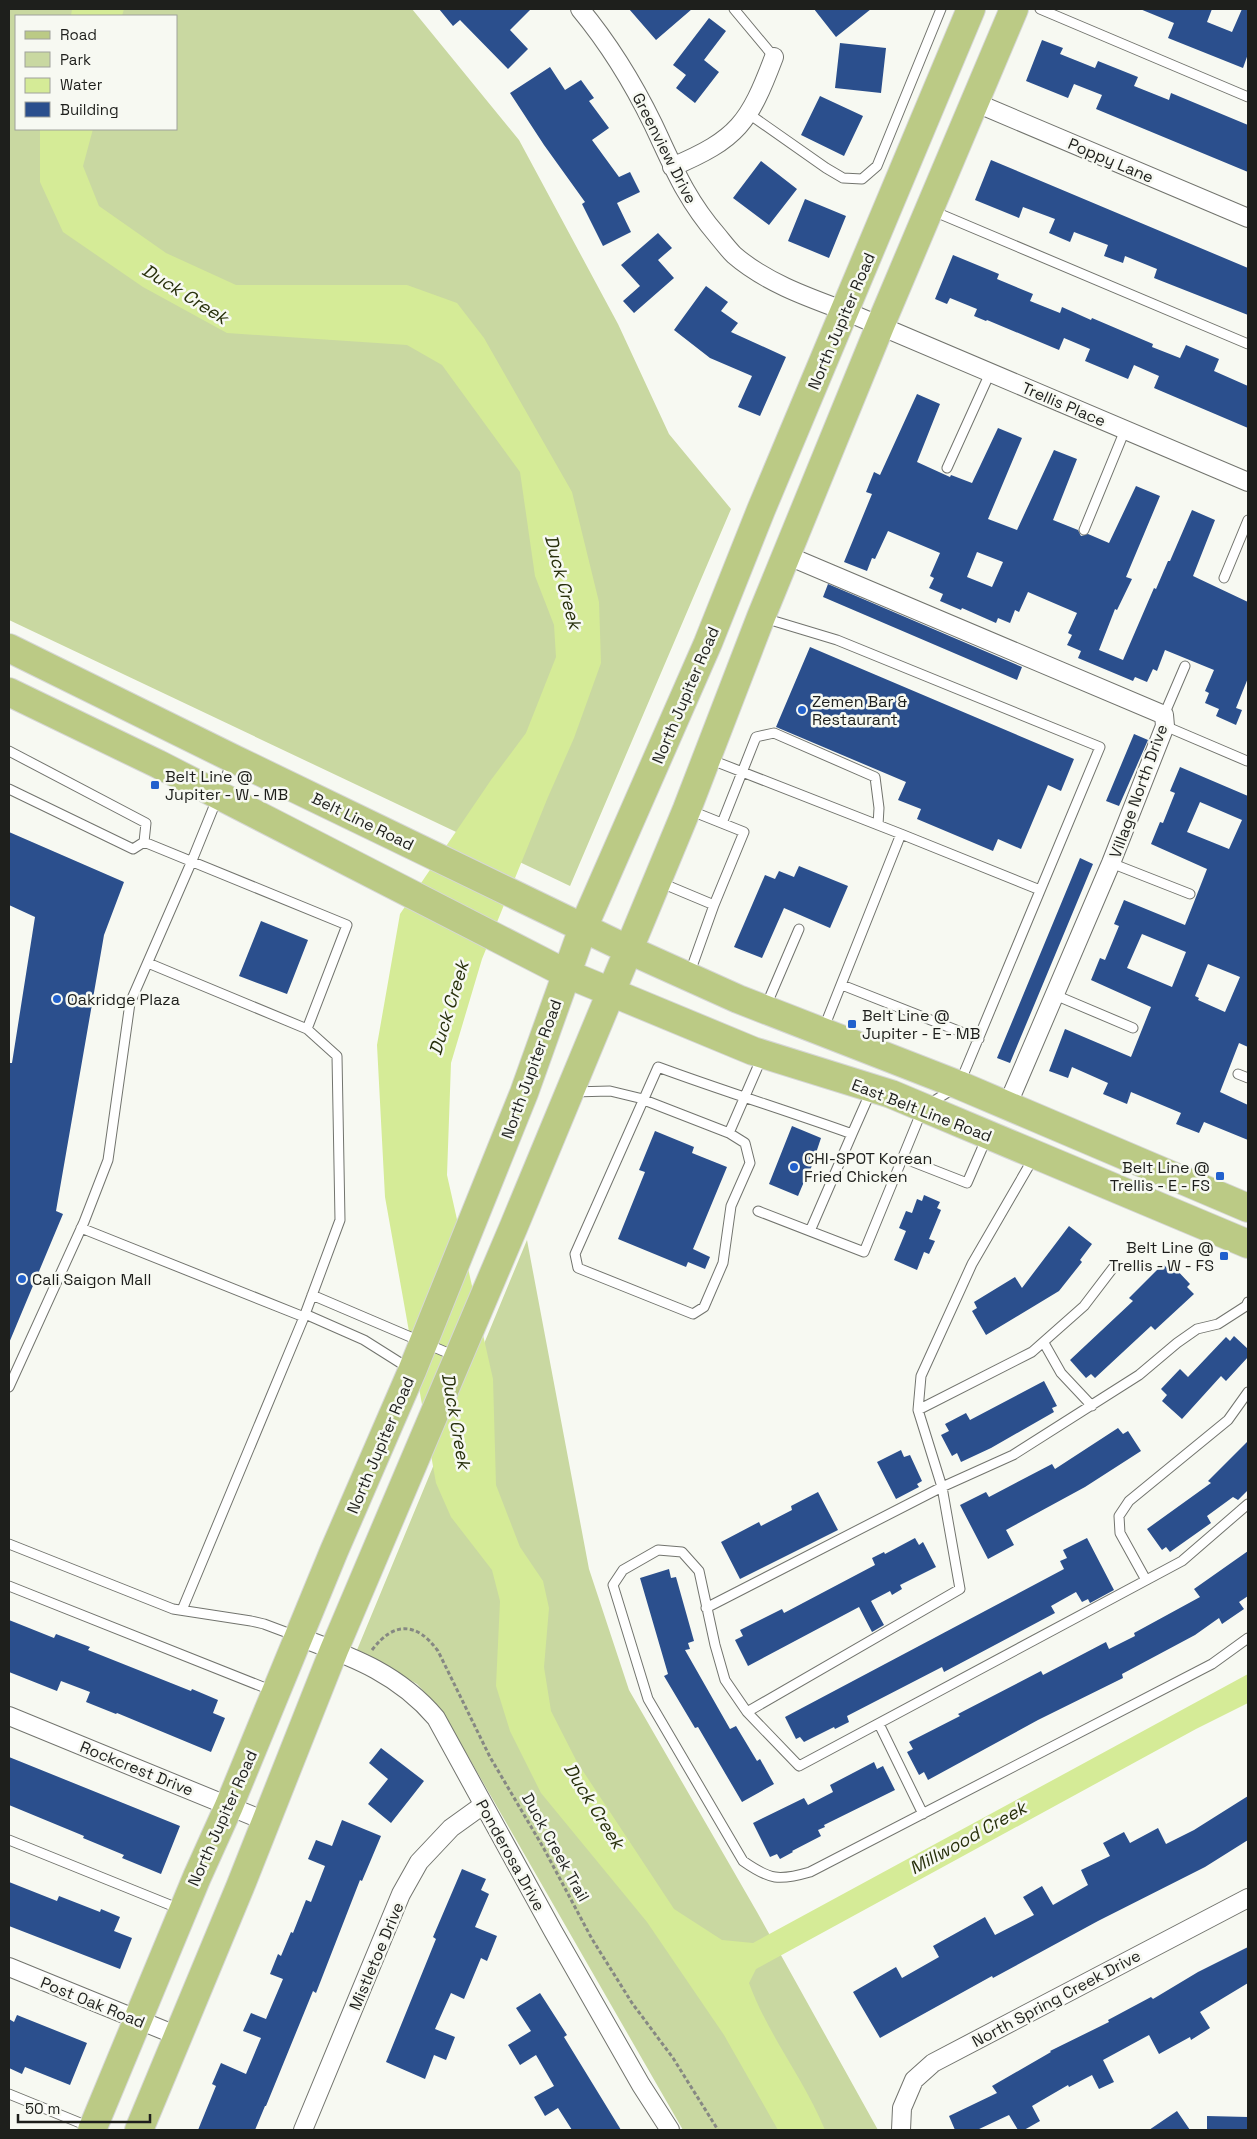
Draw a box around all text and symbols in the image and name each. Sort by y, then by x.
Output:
legend [15,15,178,130]
text: Road [60,25,97,44]
text: Park [60,50,91,69]
text: Water [60,75,103,94]
street label: Greenview Drive [628,89,702,207]
text: Building [60,100,119,119]
street label: Poppy Lane [1065,133,1157,188]
street label: North Jupiter Road [803,249,880,393]
water label: Duck Creek [138,258,234,330]
street label: Trellis Place [1019,377,1109,432]
water label: Duck Creek [540,532,588,634]
street label: North Jupiter Road [647,623,724,767]
place label: Zemen Bar & Restaurant [812,691,908,730]
marker: Zemen Bar & Restaurant [796,704,808,716]
street label: Village North Drive [1105,721,1172,861]
place label: Belt Line @ Jupiter - W - MB [165,766,288,805]
marker: Belt Line @ Jupiter - W - MB [149,779,161,791]
street label: Belt Line Road [308,788,417,855]
water label: Duck Creek [423,956,474,1058]
place label: Oakridge Plaza [67,989,180,1010]
marker: Oakridge Plaza [51,993,63,1005]
street label: North Jupiter Road [496,997,566,1142]
place label: Belt Line @ Jupiter - E - MB [862,1005,980,1044]
marker: Belt Line @ Jupiter - E - MB [846,1018,858,1030]
street label: East Belt Line Road [849,1074,995,1147]
place label: CHI-SPOT Korean Fried Chicken [804,1148,932,1187]
place label: Belt Line @ Trellis - E - FS [1110,1157,1210,1196]
marker: CHI-SPOT Korean Fried Chicken [788,1161,800,1173]
marker: Belt Line @ Trellis - E - FS [1214,1170,1226,1182]
place label: Belt Line @ Trellis - W - FS [1109,1237,1214,1276]
marker: Belt Line @ Trellis - W - FS [1218,1250,1230,1262]
place label: Cali Saigon Mall [32,1269,151,1290]
marker: Cali Saigon Mall [16,1273,28,1285]
water label: Duck Creek [437,1371,477,1473]
street label: North Jupiter Road [342,1373,419,1517]
street label: Rockcrest Drive [77,1736,197,1801]
street label: North Jupiter Road [183,1747,262,1890]
water label: Duck Creek [559,1758,631,1855]
street label: Duck Creek Trail [517,1789,594,1905]
water label: Millwood Creek [905,1795,1032,1879]
street label: Ponderosa Drive [471,1796,550,1915]
street label: Mistletoe Drive [344,1899,409,2013]
street label: North Spring Creek Drive [968,1945,1144,2052]
street label: Post Oak Road [37,1972,148,2033]
scale bar [18,2092,150,2124]
text: 50 m [25,2099,60,2118]

